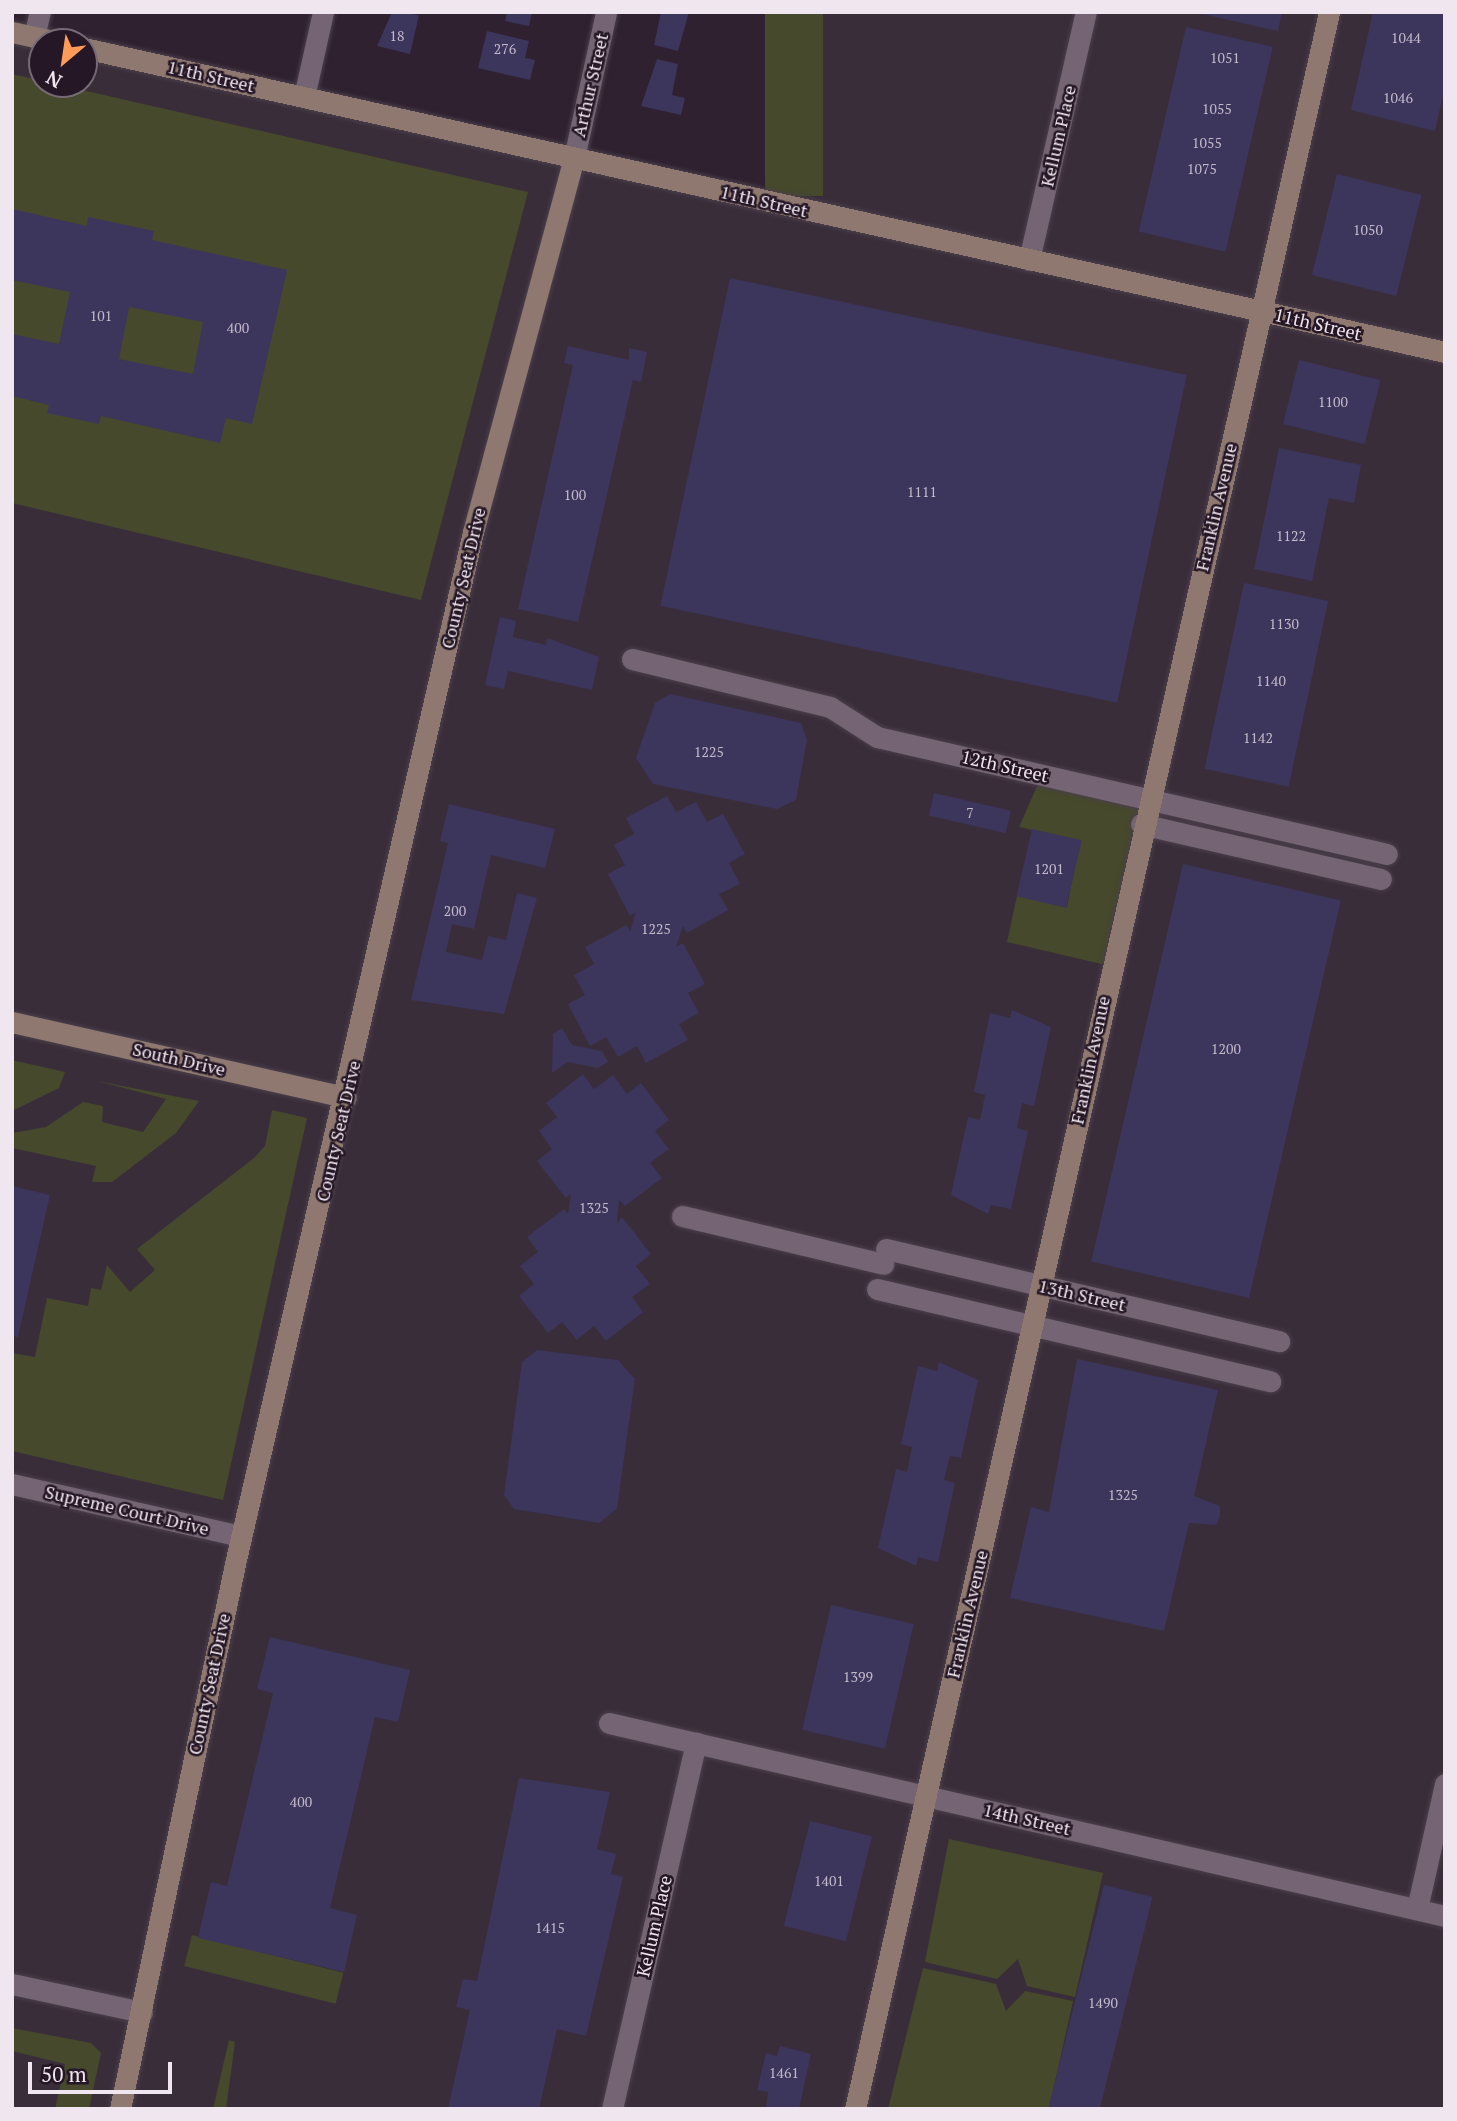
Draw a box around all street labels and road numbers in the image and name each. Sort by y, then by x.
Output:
street label: Arthur Street [568,31,612,139]
street label: 11th Street [165,55,257,97]
street label: Kellum Place [1036,83,1080,189]
street label: 11th Street [718,180,810,222]
street label: 11th Street [1272,303,1364,345]
street label: Franklin Avenue [1191,441,1241,573]
street label: County Seat Drive [436,505,490,651]
street label: 12th Street [959,745,1051,787]
street label: Franklin Avenue [1066,994,1114,1126]
street label: South Drive [131,1038,227,1080]
street label: County Seat Drive [311,1058,365,1204]
street label: 13th Street [1036,1274,1128,1316]
street label: Supreme Court Drive [43,1481,211,1539]
street label: Franklin Avenue [942,1548,992,1680]
street label: County Seat Drive [183,1611,235,1757]
street label: 14th Street [981,1798,1073,1840]
street label: Kellum Place [632,1873,676,1979]

